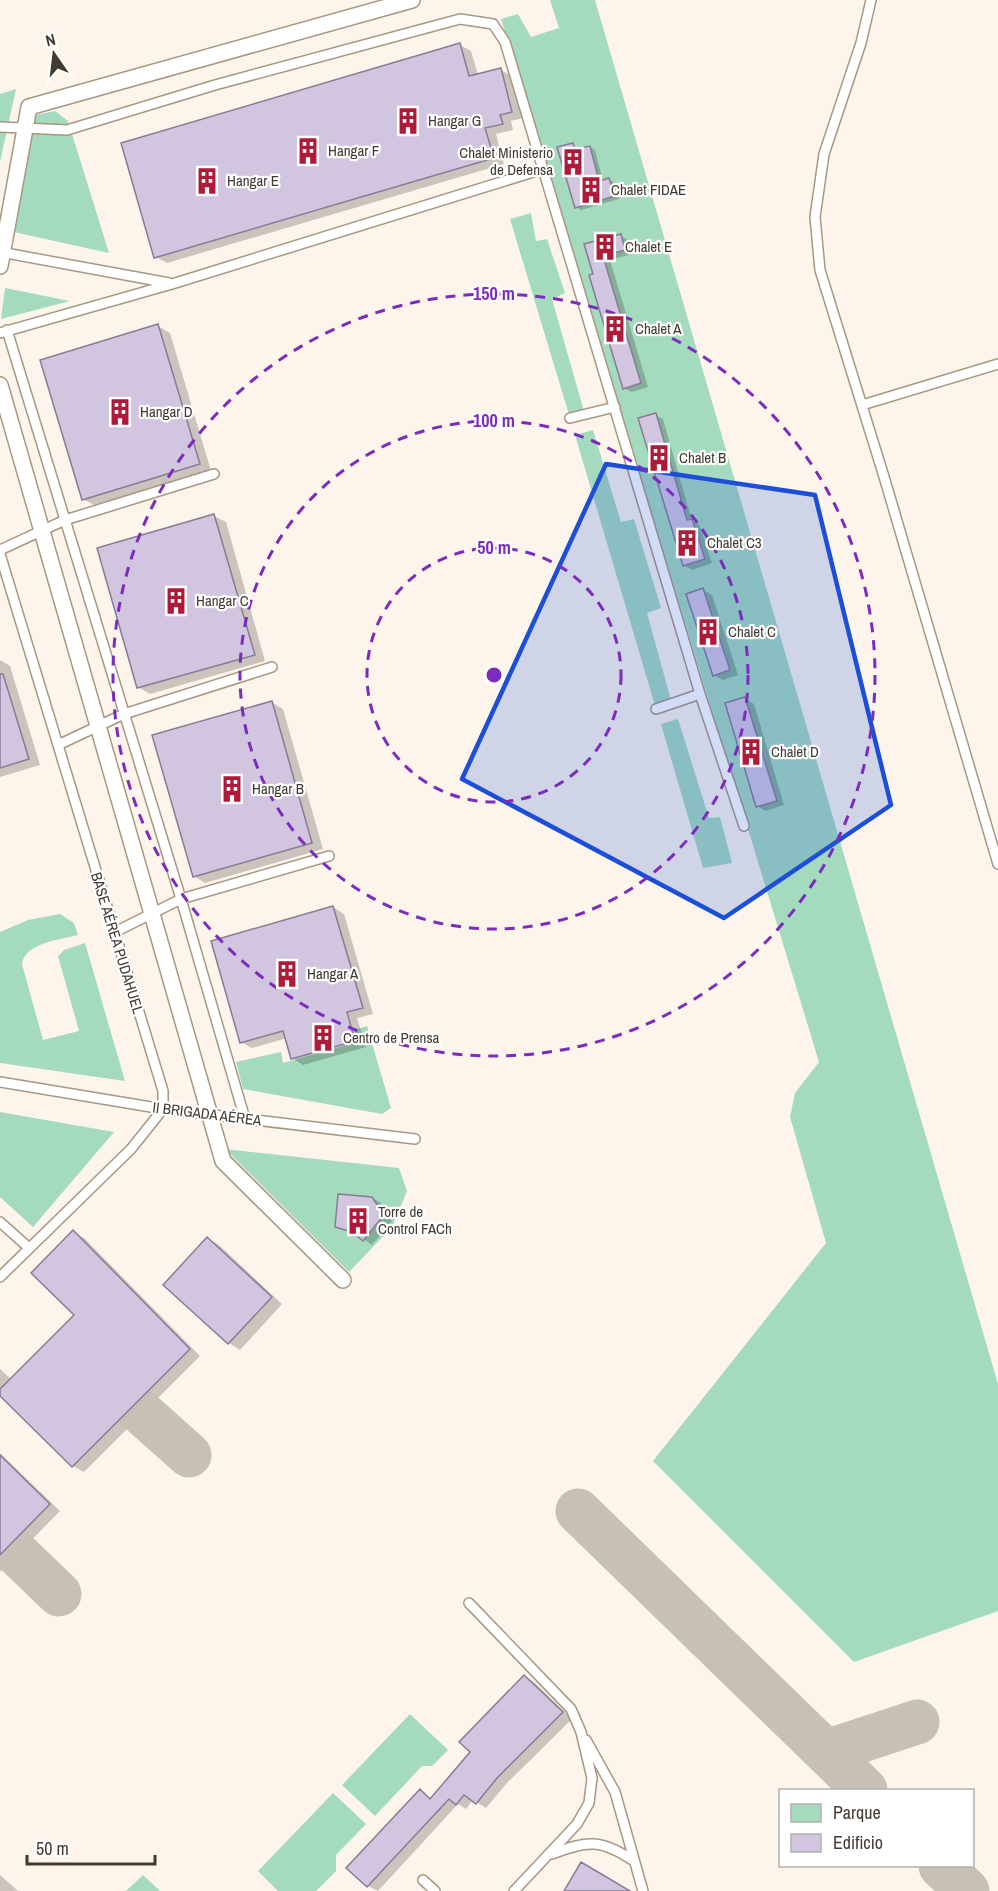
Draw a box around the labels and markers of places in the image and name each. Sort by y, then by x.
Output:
building icon: Hangar G [393,106,423,136]
place label: Hangar G [428,110,481,131]
building icon: Hangar F [293,136,323,166]
place label: Hangar F [328,140,379,161]
place label: Chalet Ministerio de Defensa [459,142,553,180]
building icon: Chalet Ministerio de Defensa [558,147,588,177]
building icon: Hangar E [192,166,222,196]
place label: Hangar E [227,170,279,191]
building icon: Chalet FIDAE [576,175,606,205]
place label: Chalet FIDAE [611,179,686,200]
building icon: Chalet E [590,232,620,262]
place label: Chalet E [625,236,672,257]
building icon: Chalet A [600,314,630,344]
place label: Chalet A [635,318,682,339]
building icon: Hangar D [105,397,135,427]
place label: Hangar D [140,401,193,422]
building icon: Chalet B [644,443,674,473]
place label: Chalet B [679,447,726,468]
building icon: Chalet C3 [672,528,702,558]
place label: Chalet C3 [707,532,762,553]
building icon: Hangar C [161,586,191,616]
place label: Hangar C [196,590,249,611]
building icon: Chalet C [693,617,723,647]
place label: Chalet C [728,621,776,642]
centre of rings [484,665,504,685]
building icon: Chalet D [736,737,766,767]
place label: Chalet D [771,741,819,762]
building icon: Hangar B [217,774,247,804]
place label: Hangar B [252,778,304,799]
building icon: Hangar A [272,959,302,989]
place label: Hangar A [307,963,359,984]
building icon: Centro de Prensa [308,1023,338,1053]
place label: Centro de Prensa [343,1027,440,1048]
place label: Torre de Control FACh [378,1201,452,1239]
building icon: Torre de Control FACh [343,1206,373,1236]

